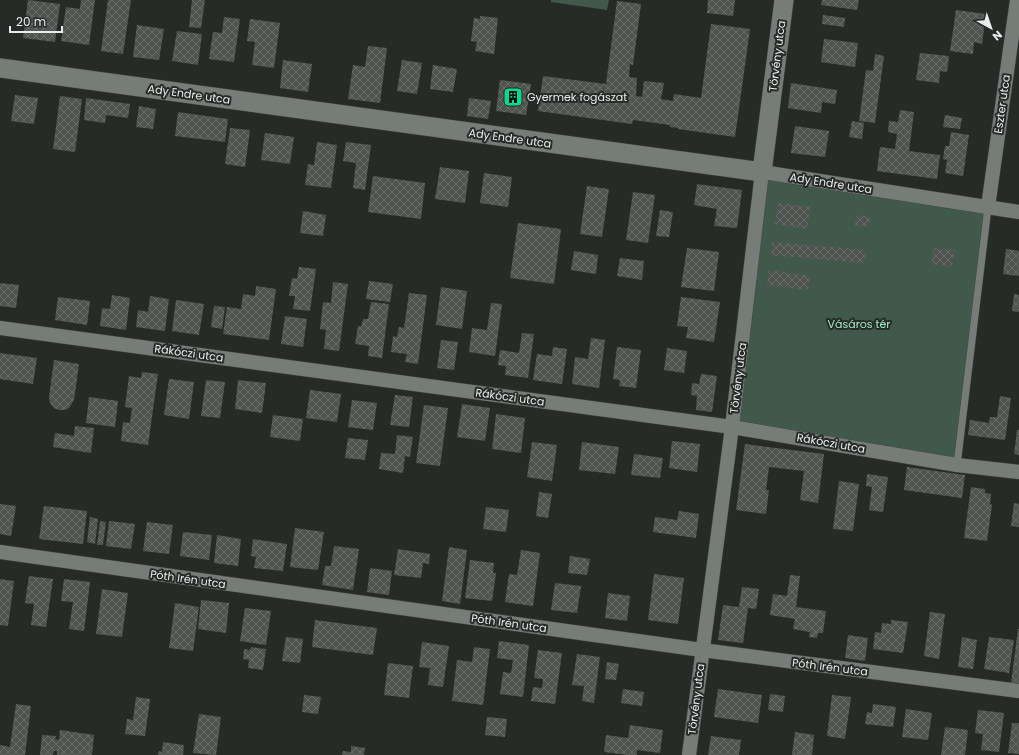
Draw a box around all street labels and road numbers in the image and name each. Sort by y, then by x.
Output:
street label: Törvény utca [765,20,789,92]
street label: Eszter utca [990,73,1014,135]
street label: Ady Endre utca [147,80,231,108]
street label: Ady Endre utca [468,124,552,152]
street label: Ady Endre utca [789,169,873,197]
street label: Rákóczi utca [154,340,224,366]
street label: Törvény utca [726,342,750,414]
street label: Rákóczi utca [475,384,545,410]
street label: Rákóczi utca [795,429,867,457]
street label: Póth Irén utca [149,566,227,592]
street label: Póth Irén utca [470,610,548,636]
street label: Póth Irén utca [791,654,869,680]
street label: Törvény utca [684,663,708,735]

